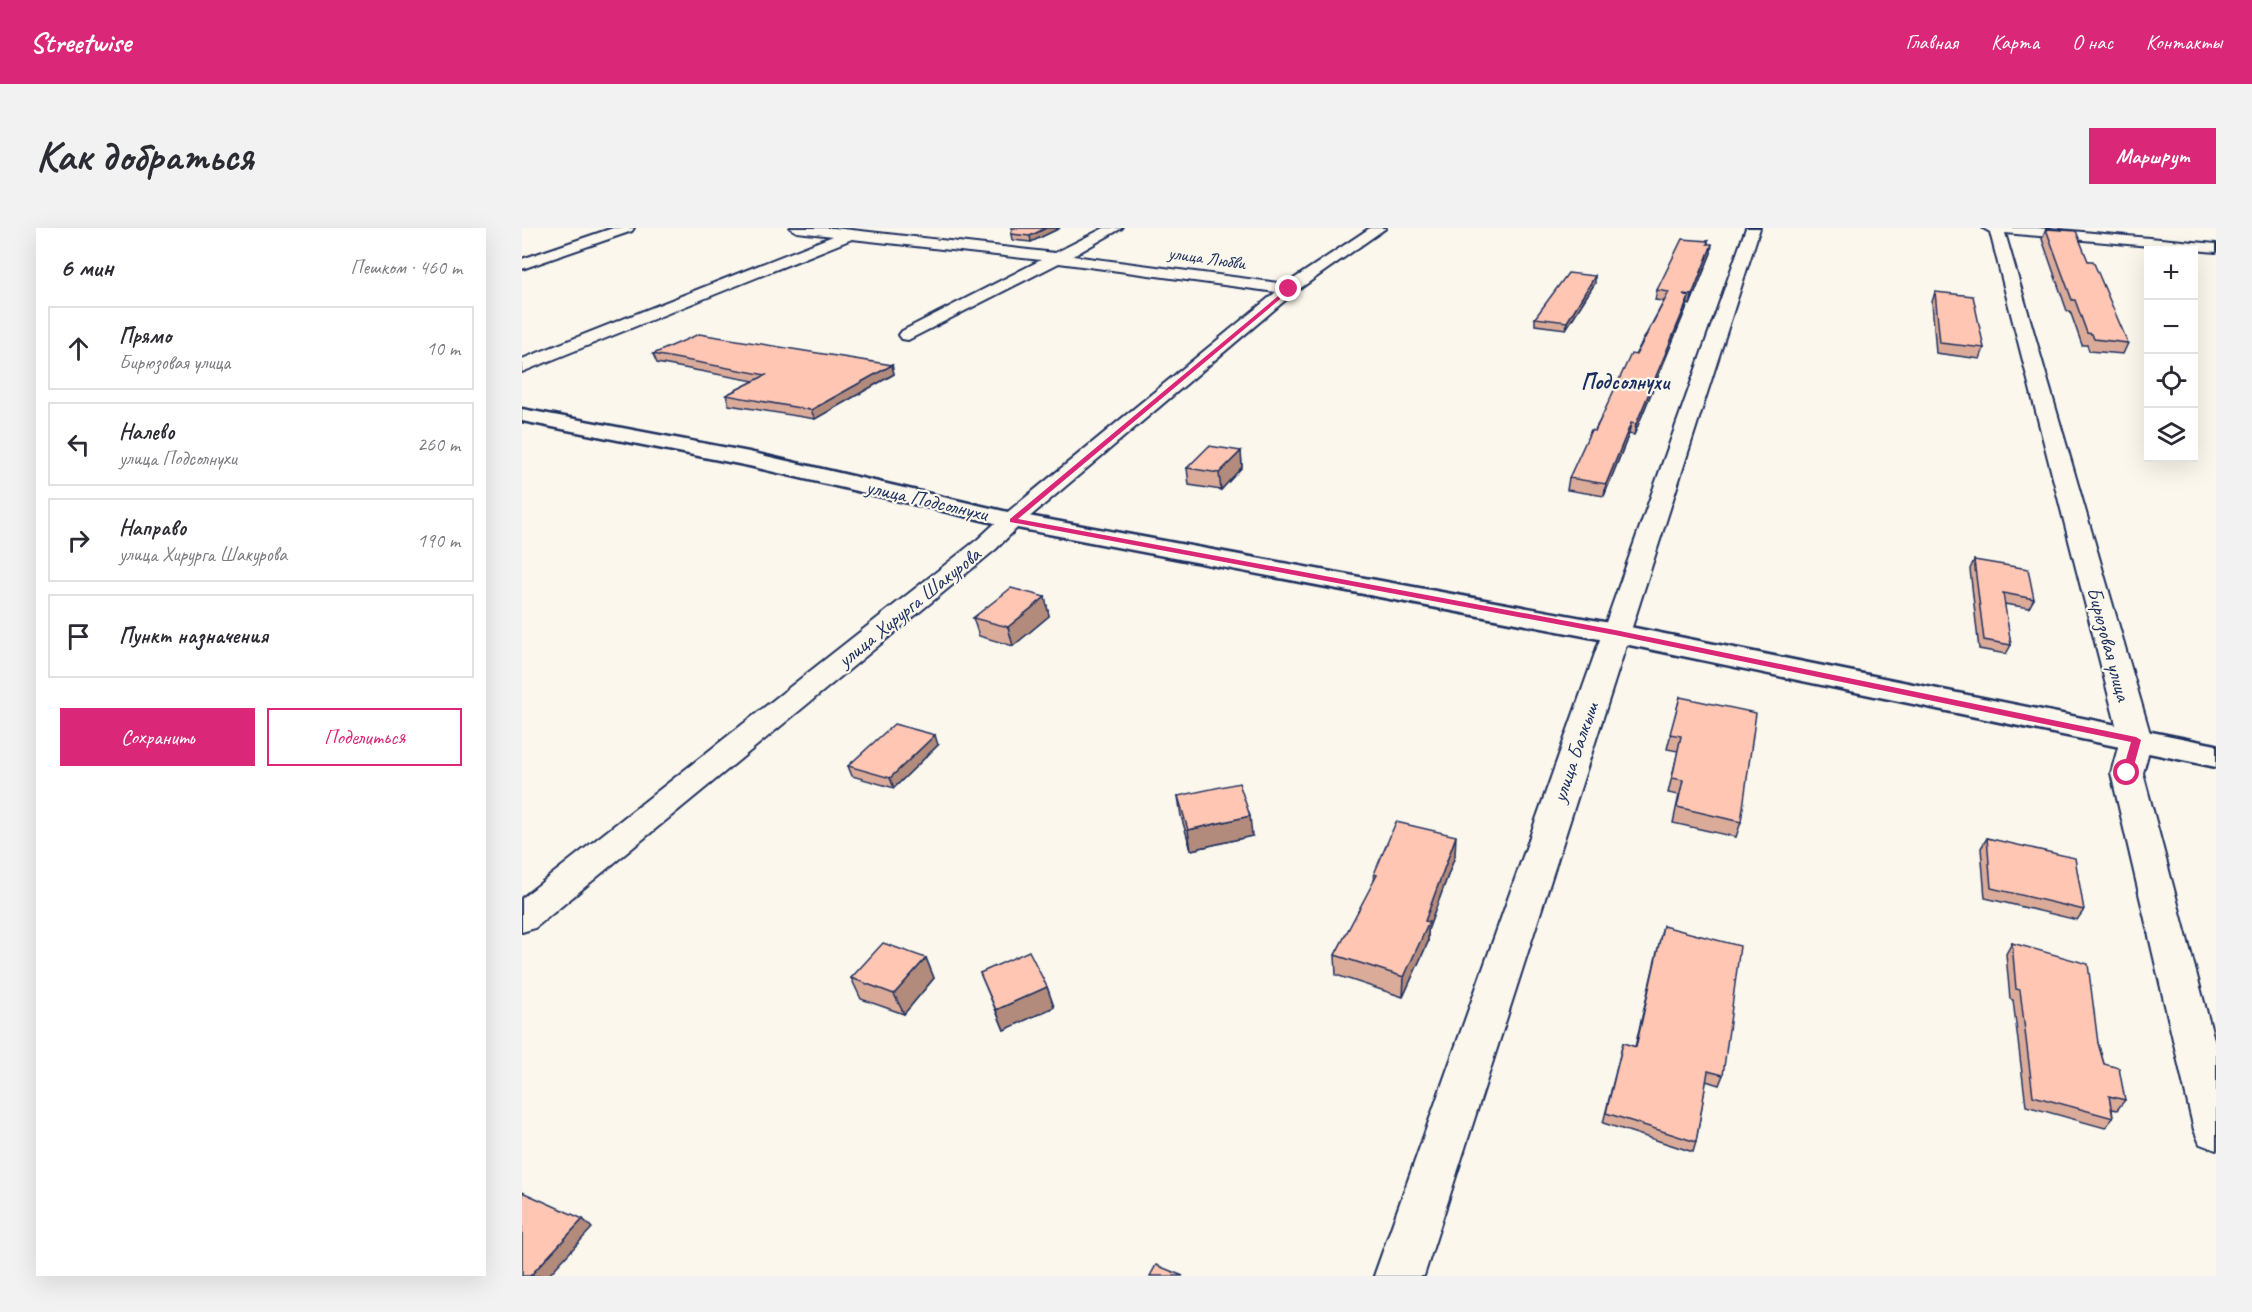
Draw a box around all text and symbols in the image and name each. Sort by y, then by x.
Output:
text: Streetwise [30,25,131,60]
text: Главная [1905,29,1958,55]
text: Карта [1991,29,2039,55]
text: О нас [2072,29,2113,55]
text: Контакты [2146,29,2222,55]
button: Маршрут [2089,128,2216,184]
text: Как добраться [36,130,253,183]
street label: улица Любви [1166,242,1248,274]
map controls [2144,246,2198,462]
button: + [2144,246,2198,300]
text: 6 мин [60,251,113,284]
text: Пешком · 460 m [350,255,462,280]
route end [1275,275,1301,301]
button: − [2144,300,2198,354]
text: Прямо [119,322,171,350]
icon: ahead [62,332,95,365]
text: 10 m [426,336,460,361]
text: Бирюзовая улица [119,350,230,375]
button: locate [2144,354,2198,408]
district label: Подсолнухи [1581,368,1671,396]
button: layers [2144,408,2198,462]
text: Налево [119,418,175,446]
icon: left [62,428,95,461]
text: 260 m [417,432,460,457]
text: улица Подсолнухи [119,446,237,471]
street label: улица Подсолнухи [862,473,991,527]
text: Направо [119,514,186,542]
icon: right [62,524,95,557]
text: 190 m [417,528,460,553]
street label: улица Хирурга Шакурова [831,540,987,674]
text: улица Хирурга Шакурова [119,542,287,567]
street label: Бирюзовая улица [2081,584,2137,705]
icon: arrive [62,620,95,653]
text: Пункт назначения [119,622,268,650]
street label: улица Балкыш [1545,698,1604,807]
button: Сохранить [60,708,255,766]
button: Поделиться [267,708,462,766]
route start [2113,759,2139,785]

